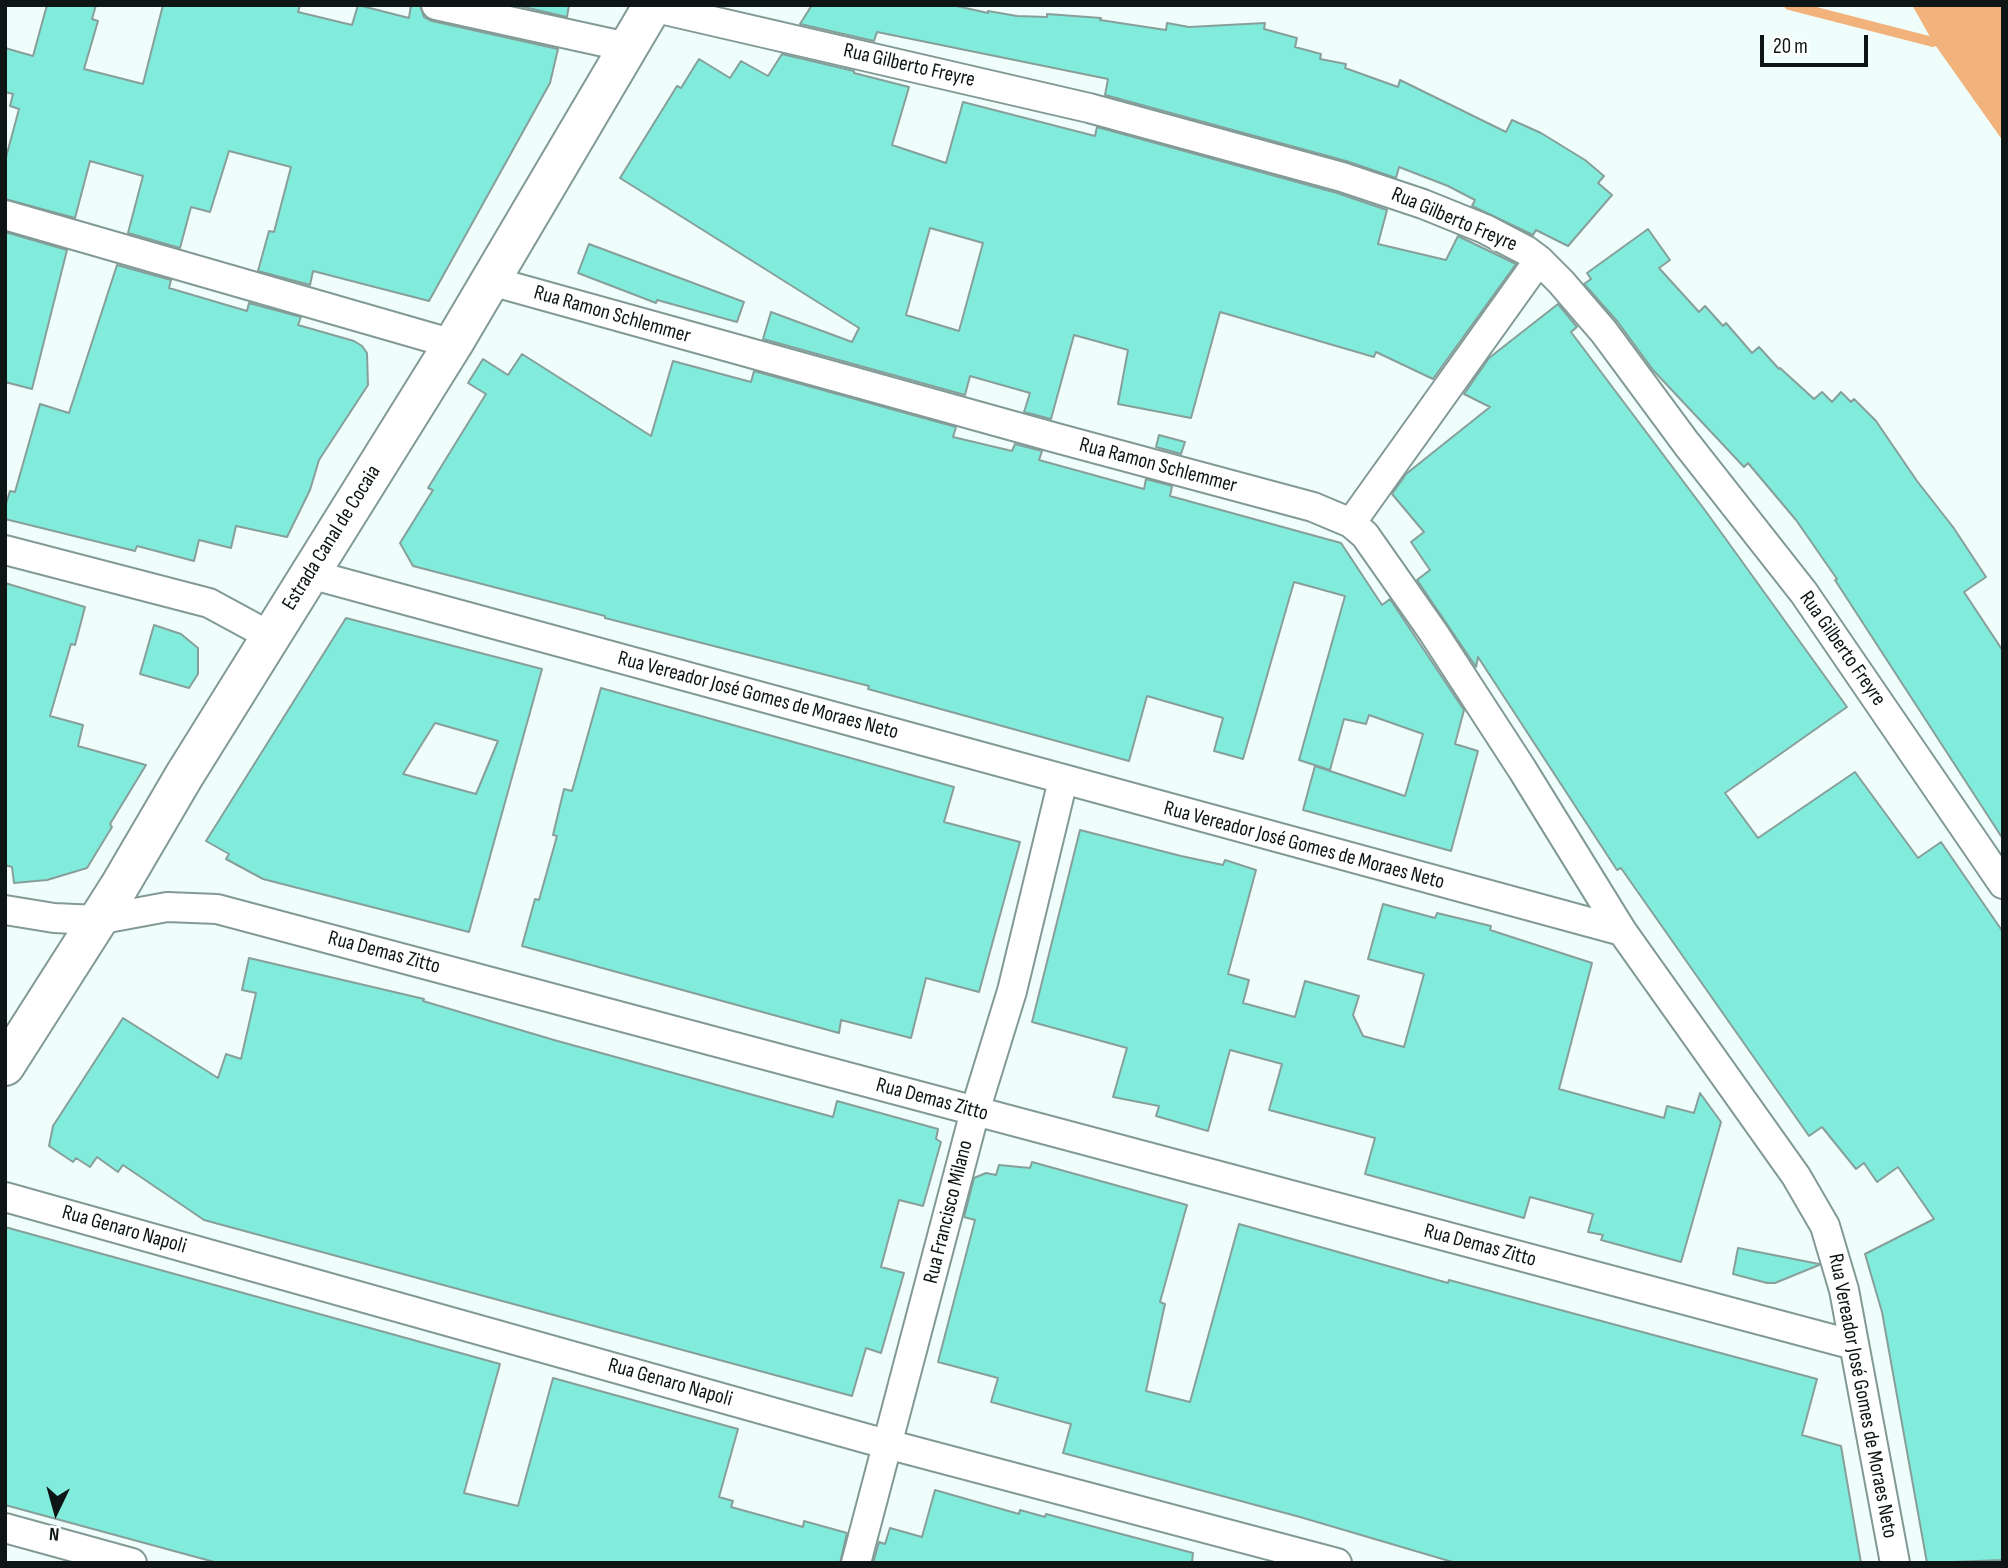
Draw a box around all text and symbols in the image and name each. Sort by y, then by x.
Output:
scale bar [1763,21,1871,65]
text: 20 m [1773,34,1808,59]
street label: Rua Gilberto Freyre [841,39,977,93]
street label: Rua Gilberto Freyre [1387,182,1521,258]
street label: Rua Ramon Schlemmer [531,281,693,349]
street label: Rua Ramon Schlemmer [1076,433,1240,499]
street label: Estrada Canal de Cocaia [277,461,387,615]
street label: Rua Gilberto Freyre [1793,587,1891,711]
street label: Rua Vereador José Gomes de Moraes Neto [615,646,901,746]
street label: Rua Vereador José Gomes de Moraes Neto [1161,796,1447,896]
street label: Rua Demas Zitto [325,926,443,980]
street label: Rua Demas Zitto [873,1073,991,1127]
street label: Rua Francisco Milano [919,1138,979,1286]
street label: Rua Genaro Napoli [59,1200,189,1260]
street label: Rua Demas Zitto [1421,1219,1539,1273]
street label: Rua Vereador José Gomes de Moraes Neto [1822,1252,1902,1540]
street label: Rua Genaro Napoli [605,1353,735,1413]
north arrow [21,1477,91,1547]
text: N [48,1522,60,1545]

